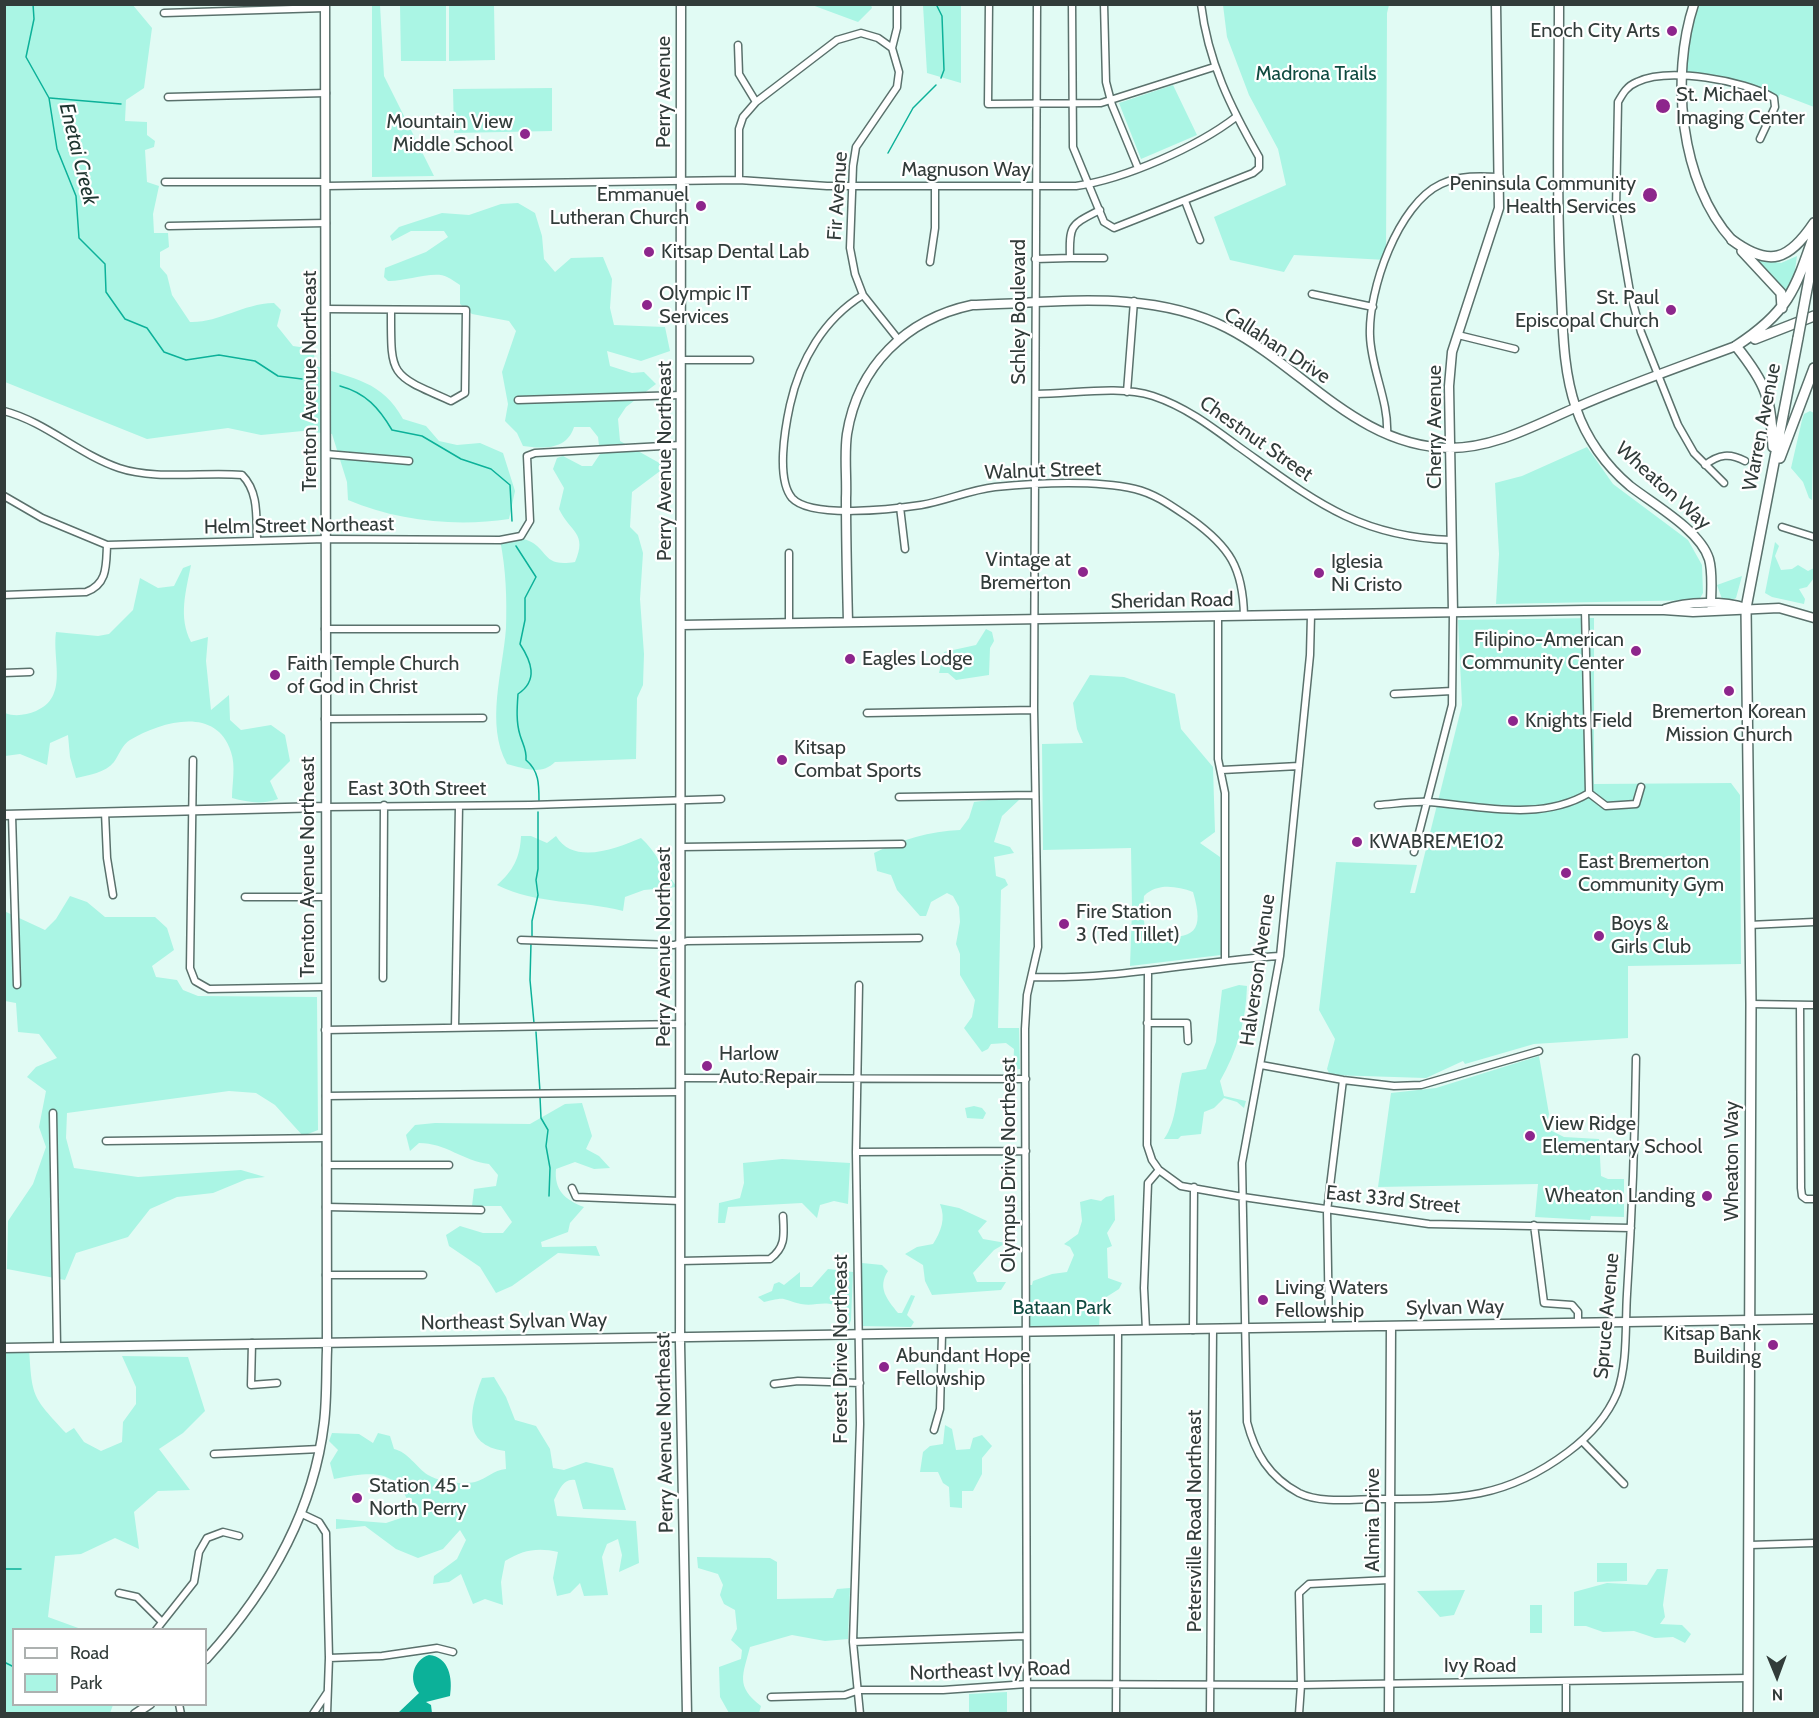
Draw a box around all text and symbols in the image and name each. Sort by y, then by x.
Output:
place label: Enoch City Arts [1530,19,1660,43]
marker: Enoch City Arts [1665,24,1679,38]
street label: Perry Avenue [652,36,676,148]
park label: Madrona Trails [1255,62,1377,86]
place label: St. Michael Imaging Center [1676,83,1805,130]
marker: St. Michael Imaging Center [1654,97,1672,115]
water label: Enetai Creek [53,100,103,208]
place label: Mountain View Middle School [386,110,513,157]
marker: Mountain View Middle School [518,127,532,141]
street label: Fir Avenue [823,151,853,241]
street label: Magnuson Way [901,158,1031,182]
place label: Peninsula Community Health Services [1450,172,1636,219]
place label: Emmanuel Lutheran Church [550,183,689,230]
marker: Peninsula Community Health Services [1641,186,1659,204]
marker: Emmanuel Lutheran Church [694,199,708,213]
street label: Schley Boulevard [1007,239,1031,385]
place label: Kitsap Dental Lab [661,240,809,264]
marker: Kitsap Dental Lab [642,245,656,259]
street label: Trenton Avenue Northeast [298,270,322,492]
place label: Olympic IT Services [659,282,751,329]
place label: St. Paul Episcopal Church [1515,286,1659,333]
marker: Olympic IT Services [640,298,654,312]
street label: Callahan Drive [1219,303,1335,389]
marker: St. Paul Episcopal Church [1664,303,1678,317]
street label: Perry Avenue Northeast [653,361,677,561]
street label: Warren Avenue [1738,361,1786,493]
street label: Cherry Avenue [1423,365,1447,489]
street label: Chestnut Street [1195,391,1317,487]
street label: Wheaton Way [1610,437,1716,535]
street label: Walnut Street [984,457,1102,485]
street label: Helm Street Northeast [204,512,394,540]
place label: Vintage at Bremerton [980,548,1071,595]
place label: Iglesia Ni Cristo [1331,550,1402,597]
marker: Vintage at Bremerton [1076,565,1090,579]
marker: Iglesia Ni Cristo [1312,566,1326,580]
street label: Sheridan Road [1110,588,1234,614]
place label: Filipino-American Community Center [1462,628,1624,675]
marker: Filipino-American Community Center [1629,644,1643,658]
place label: Eagles Lodge [862,647,972,671]
place label: Faith Temple Church of God in Christ [287,652,459,699]
marker: Eagles Lodge [843,652,857,666]
marker: Faith Temple Church of God in Christ [268,668,282,682]
marker: Bremerton Korean Mission Church [1722,684,1736,698]
place label: Bremerton Korean Mission Church [1652,700,1806,747]
place label: Knights Field [1525,709,1632,733]
marker: Knights Field [1506,714,1520,728]
place label: Kitsap Combat Sports [794,736,921,783]
marker: Kitsap Combat Sports [775,753,789,767]
street label: Trenton Avenue Northeast [296,756,320,978]
street label: East 30th Street [348,777,486,801]
place label: KWABREME102 [1369,830,1504,854]
marker: KWABREME102 [1350,835,1364,849]
street label: Perry Avenue Northeast [652,847,676,1047]
place label: East Bremerton Community Gym [1578,850,1724,897]
marker: East Bremerton Community Gym [1559,866,1573,880]
street label: Halverson Avenue [1235,893,1281,1047]
place label: Fire Station 3 (Ted Tillet) [1076,900,1180,947]
place label: Boys & Girls Club [1611,912,1691,959]
marker: Fire Station 3 (Ted Tillet) [1057,917,1071,931]
marker: Boys & Girls Club [1592,929,1606,943]
place label: Harlow Auto Repair [719,1042,817,1089]
street label: Olympus Drive Northeast [997,1058,1021,1272]
marker: Harlow Auto Repair [700,1059,714,1073]
street label: Wheaton Way [1720,1101,1744,1221]
place label: View Ridge Elementary School [1542,1112,1702,1159]
marker: View Ridge Elementary School [1523,1129,1537,1143]
street label: East 33rd Street [1325,1181,1461,1219]
place label: Wheaton Landing [1545,1184,1695,1208]
marker: Wheaton Landing [1700,1189,1714,1203]
street label: Spruce Avenue [1590,1252,1624,1380]
street label: Forest Drive Northeast [829,1254,853,1444]
place label: Living Waters Fellowship [1275,1276,1388,1323]
marker: Living Waters Fellowship [1256,1293,1270,1307]
street label: Sylvan Way [1406,1295,1504,1321]
park label: Bataan Park [1013,1296,1111,1320]
street label: Northeast Sylvan Way [421,1308,607,1336]
place label: Kitsap Bank Building [1663,1322,1761,1369]
street label: Perry Avenue Northeast [651,1333,679,1533]
marker: Kitsap Bank Building [1766,1338,1780,1352]
place label: Abundant Hope Fellowship [896,1344,1030,1391]
marker: Abundant Hope Fellowship [877,1360,891,1374]
street label: Petersville Road Northeast [1183,1410,1207,1632]
street label: Almira Drive [1361,1468,1385,1572]
place label: Station 45 - North Perry [369,1474,470,1521]
marker: Station 45 - North Perry [350,1491,364,1505]
legend [12,1628,207,1706]
text: Road [70,1642,109,1664]
north arrow [1747,1646,1807,1706]
street label: Ivy Road [1444,1654,1516,1678]
street label: Northeast Ivy Road [909,1656,1071,1686]
text: Park [70,1672,102,1694]
text: N [1772,1685,1783,1704]

